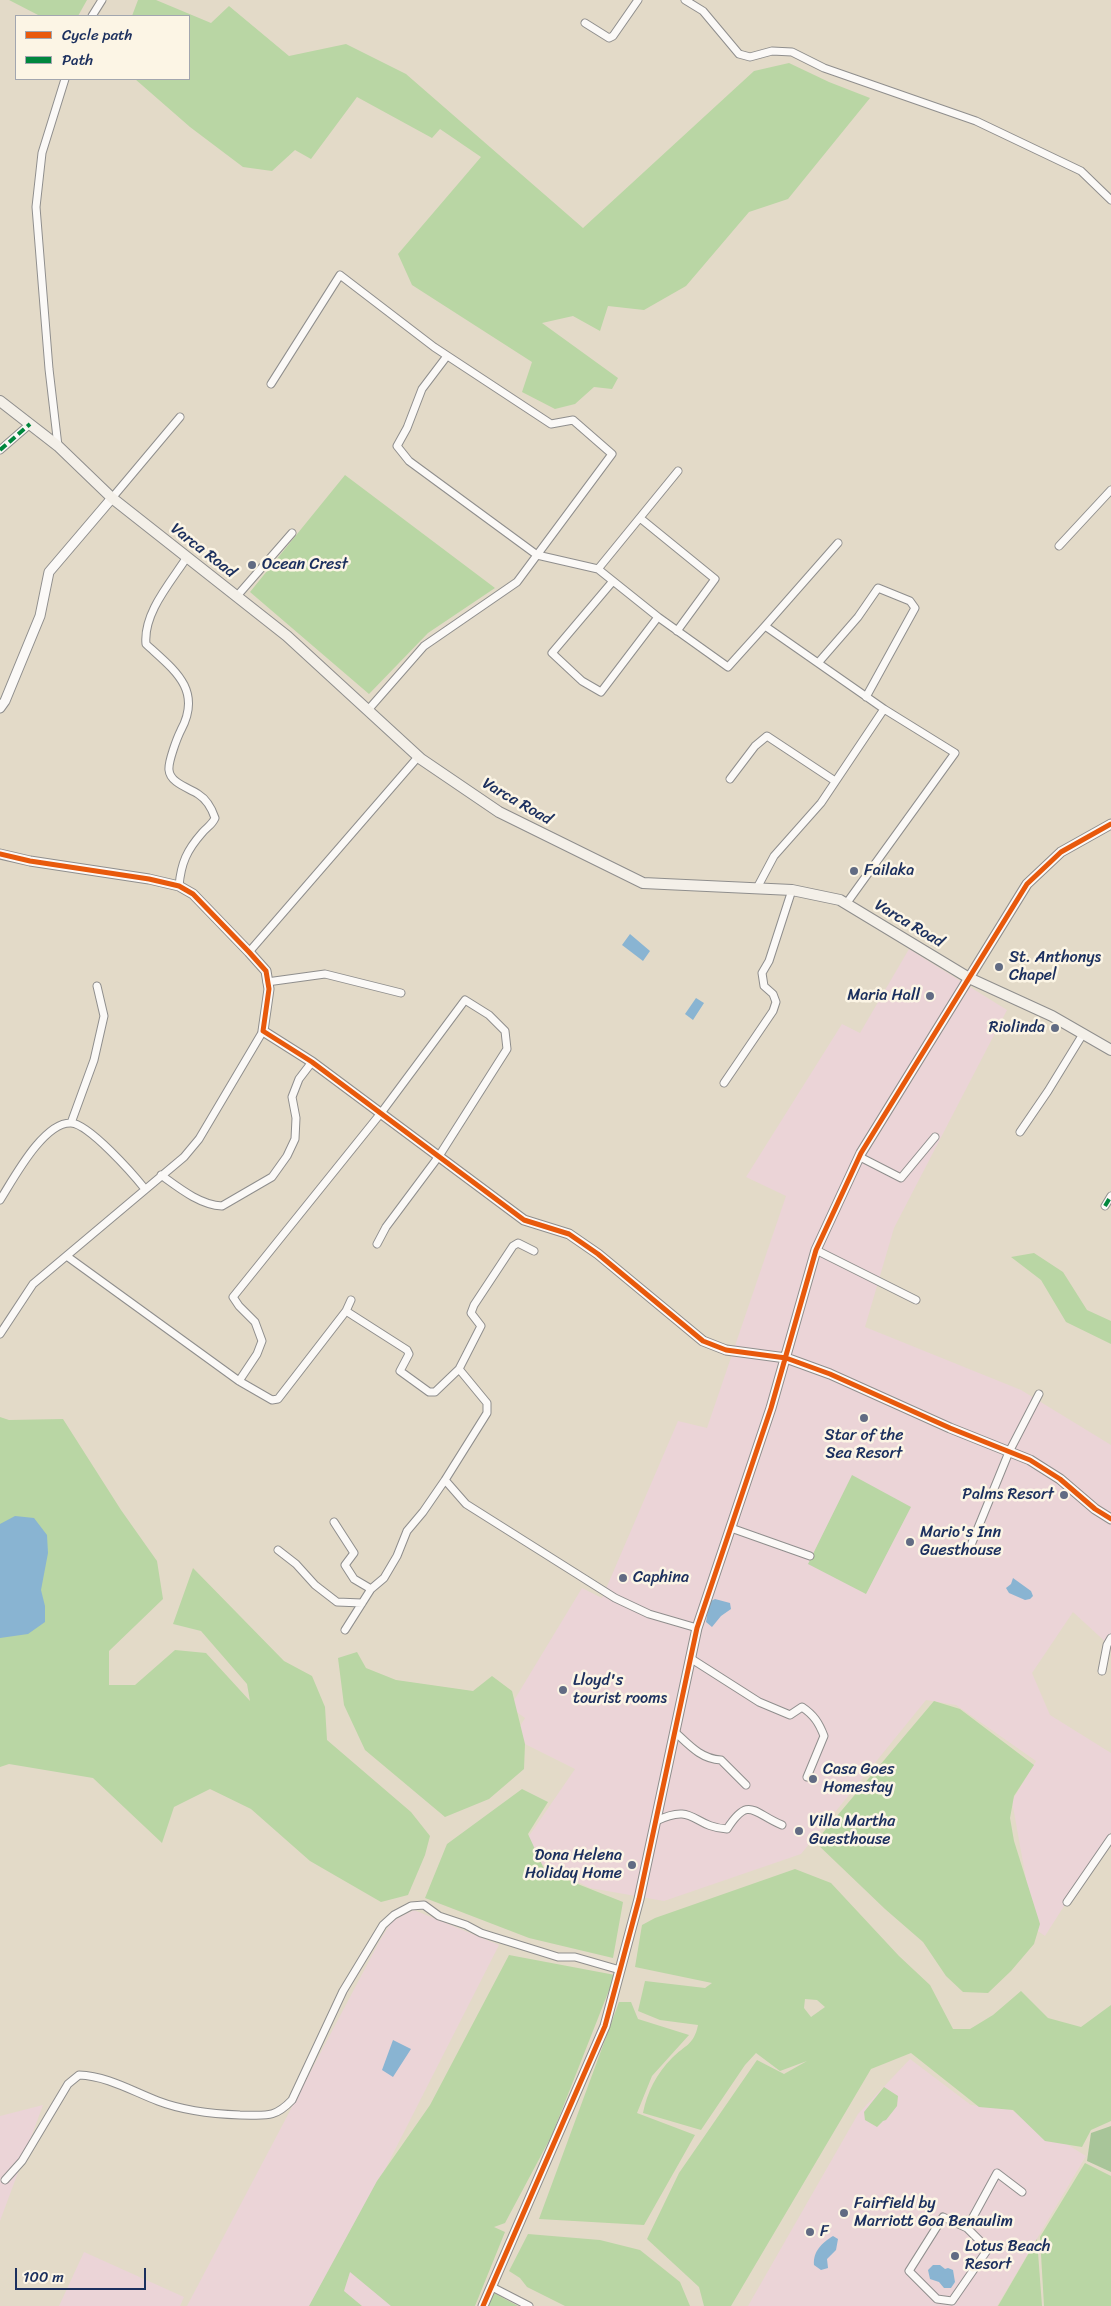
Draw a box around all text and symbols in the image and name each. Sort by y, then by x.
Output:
legend [15,15,190,80]
text: Cycle path [62,22,132,48]
text: Path [62,47,93,73]
street label: Varca Road [167,520,239,582]
place label: Ocean Crest [262,555,348,575]
marker: Ocean Crest [246,559,258,571]
street label: Varca Road [479,774,555,830]
place label: Failaka [864,861,914,881]
marker: Failaka [848,865,860,877]
street label: Varca Road [871,896,947,952]
place label: St. Anthonys Chapel [1009,948,1101,986]
marker: St. Anthonys Chapel [993,961,1005,973]
place label: Maria Hall [847,986,920,1006]
marker: Maria Hall [924,990,936,1002]
place label: Riolinda [989,1018,1045,1038]
marker: Riolinda [1049,1022,1061,1034]
marker: Star of the Sea Resort [858,1412,870,1424]
place label: Star of the Sea Resort [825,1426,903,1464]
place label: Palms Resort [962,1485,1054,1505]
marker: Palms Resort [1058,1489,1070,1501]
place label: Mario's Inn Guesthouse [920,1523,1002,1561]
marker: Mario's Inn Guesthouse [904,1536,916,1548]
place label: Caphina [633,1568,689,1588]
marker: Caphina [617,1572,629,1584]
place label: Lloyd's tourist rooms [573,1671,667,1709]
marker: Lloyd's tourist rooms [557,1684,569,1696]
place label: Casa Goes Homestay [823,1760,894,1798]
marker: Casa Goes Homestay [807,1773,819,1785]
place label: Villa Martha Guesthouse [809,1812,895,1850]
marker: Villa Martha Guesthouse [793,1825,805,1837]
place label: Dona Helena Holiday Home [525,1846,622,1884]
marker: Dona Helena Holiday Home [626,1859,638,1871]
place label: Fairfield by Marriott Goa Benaulim [854,2194,1013,2232]
marker: Fairfield by Marriott Goa Benaulim [838,2207,850,2219]
place label: F [820,2222,829,2242]
marker: F [804,2226,816,2238]
place label: Lotus Beach Resort [965,2237,1050,2275]
marker: Lotus Beach Resort [949,2250,961,2262]
scale bar [18,2258,149,2290]
text: 100 m [23,2264,64,2290]

